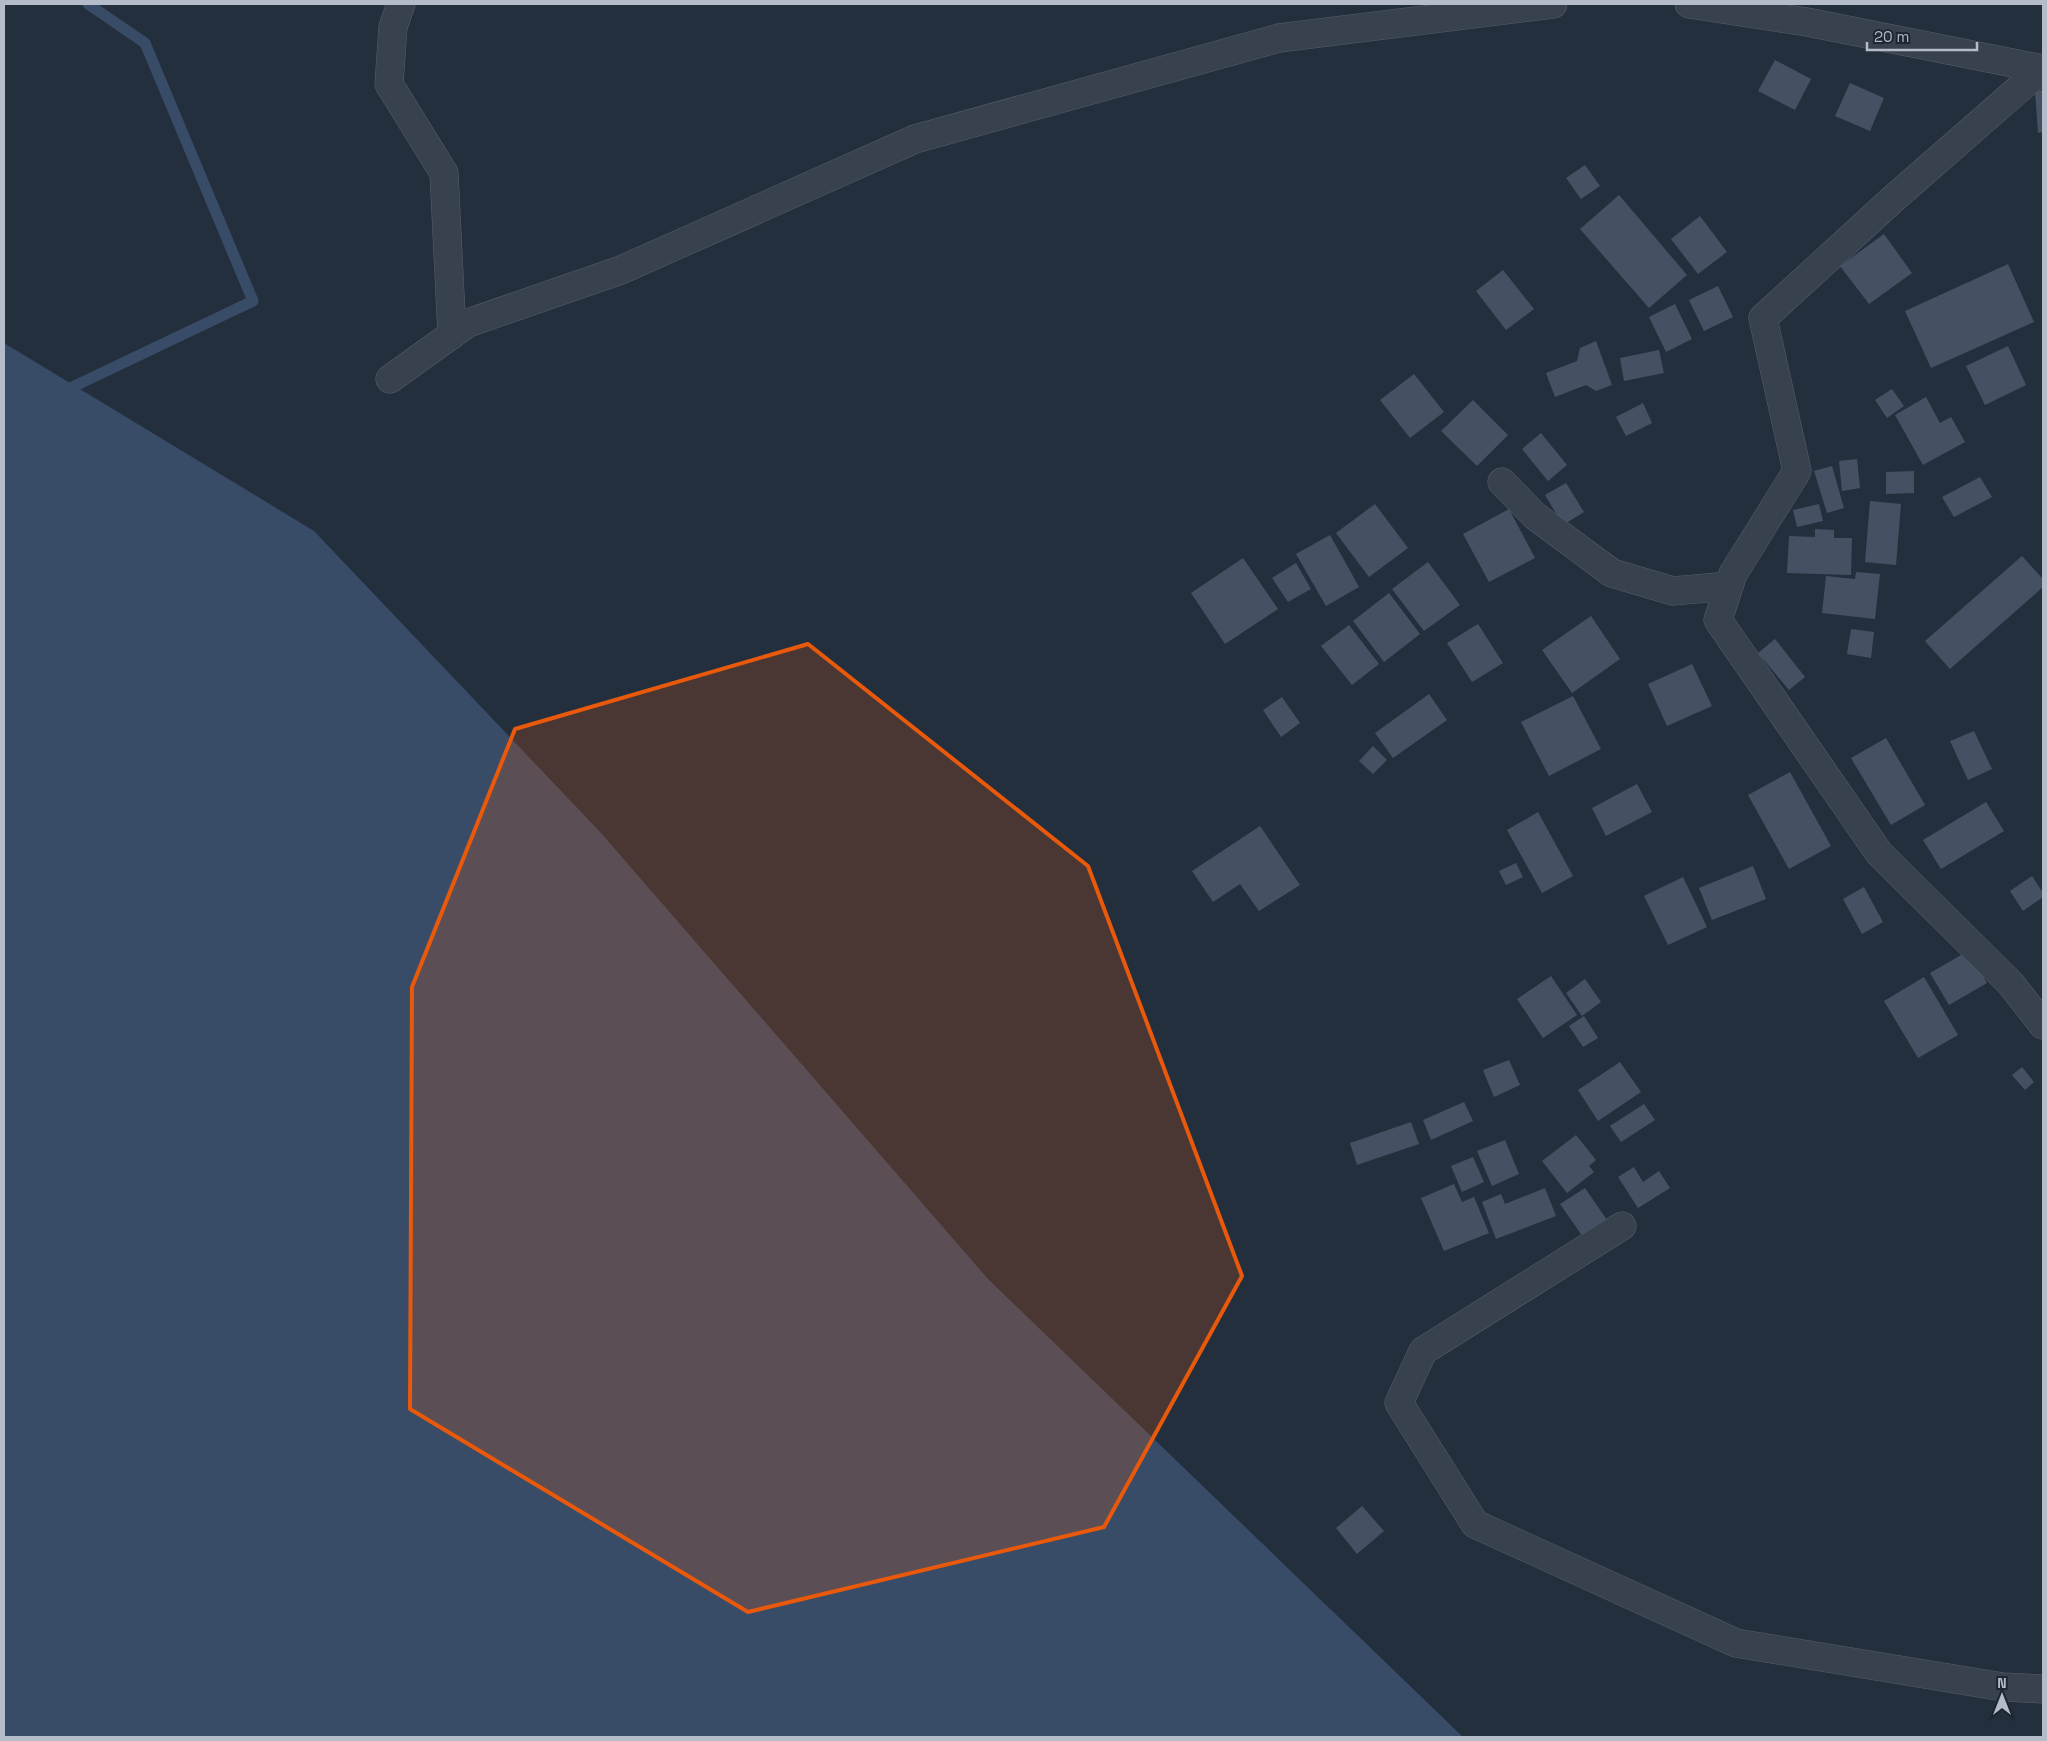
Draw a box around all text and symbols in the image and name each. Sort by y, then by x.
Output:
scale bar [1867,20,1977,52]
text: 20 m [1874,27,1909,46]
north arrow [1977,1671,2027,1721]
text: N [1997,1674,2007,1692]

